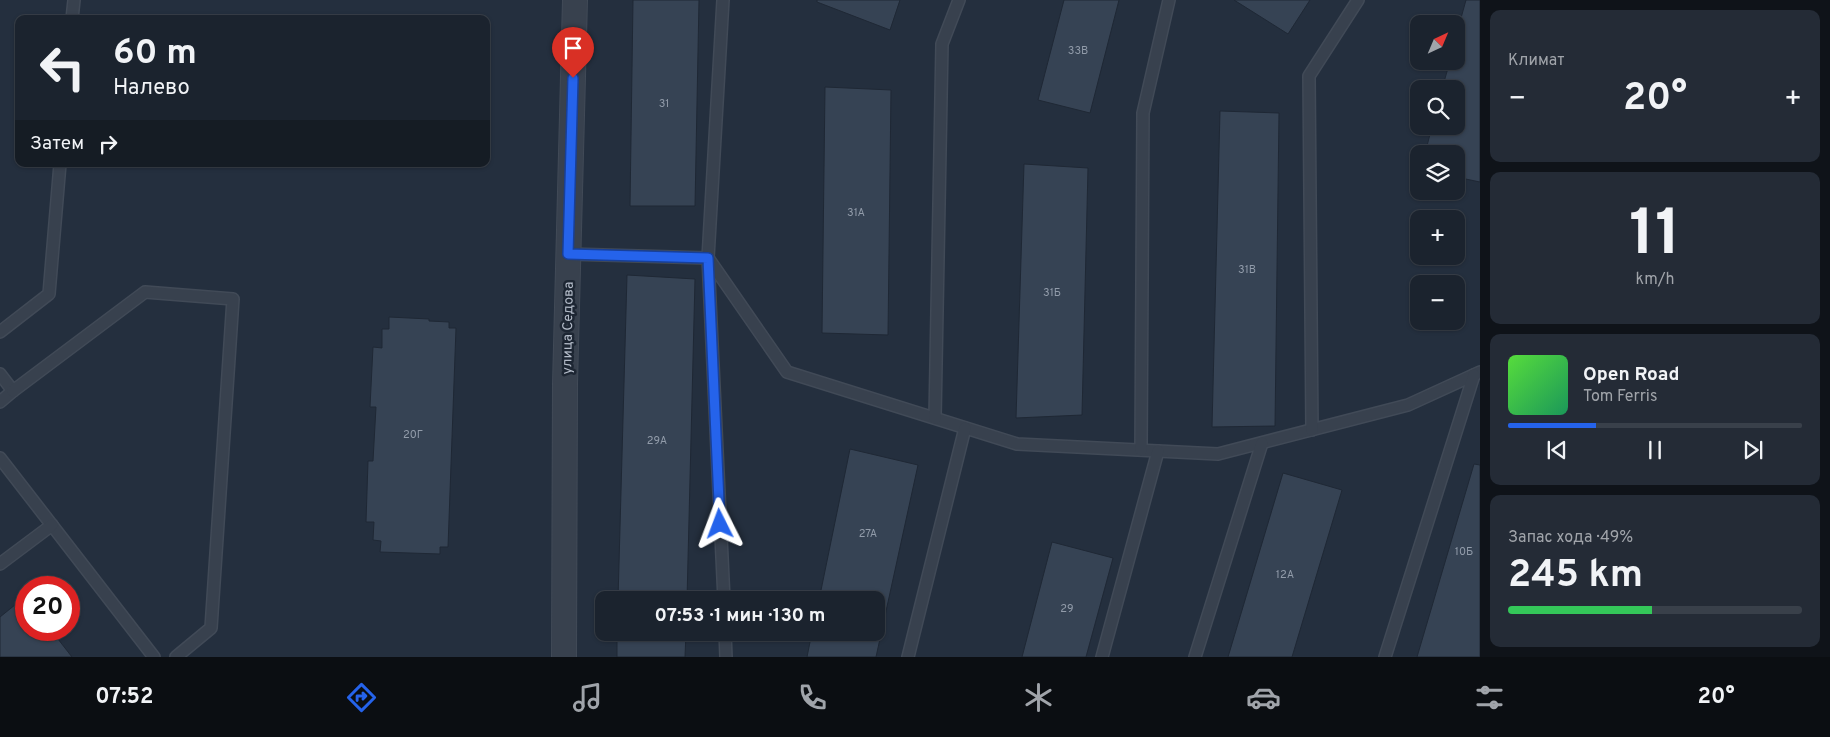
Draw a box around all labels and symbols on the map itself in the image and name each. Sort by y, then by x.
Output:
north arrow [1410,15,1465,70]
pin [552,27,594,78]
house number: 33В [1068,44,1088,58]
house number: 31 [659,97,669,111]
house number: 31А [847,206,865,220]
house number: 31В [1238,263,1256,277]
street label: улица Седова [559,282,578,375]
house number: 31Б [1043,286,1061,300]
house number: 20Г [403,428,423,442]
house number: 29А [647,434,667,448]
position arrow [693,497,745,549]
house number: 27А [859,527,877,541]
house number: 10Б [1455,545,1473,559]
house number: 12А [1276,568,1294,582]
speed limit sign: 20 [15,576,80,641]
house number: 29 [1060,602,1074,616]

